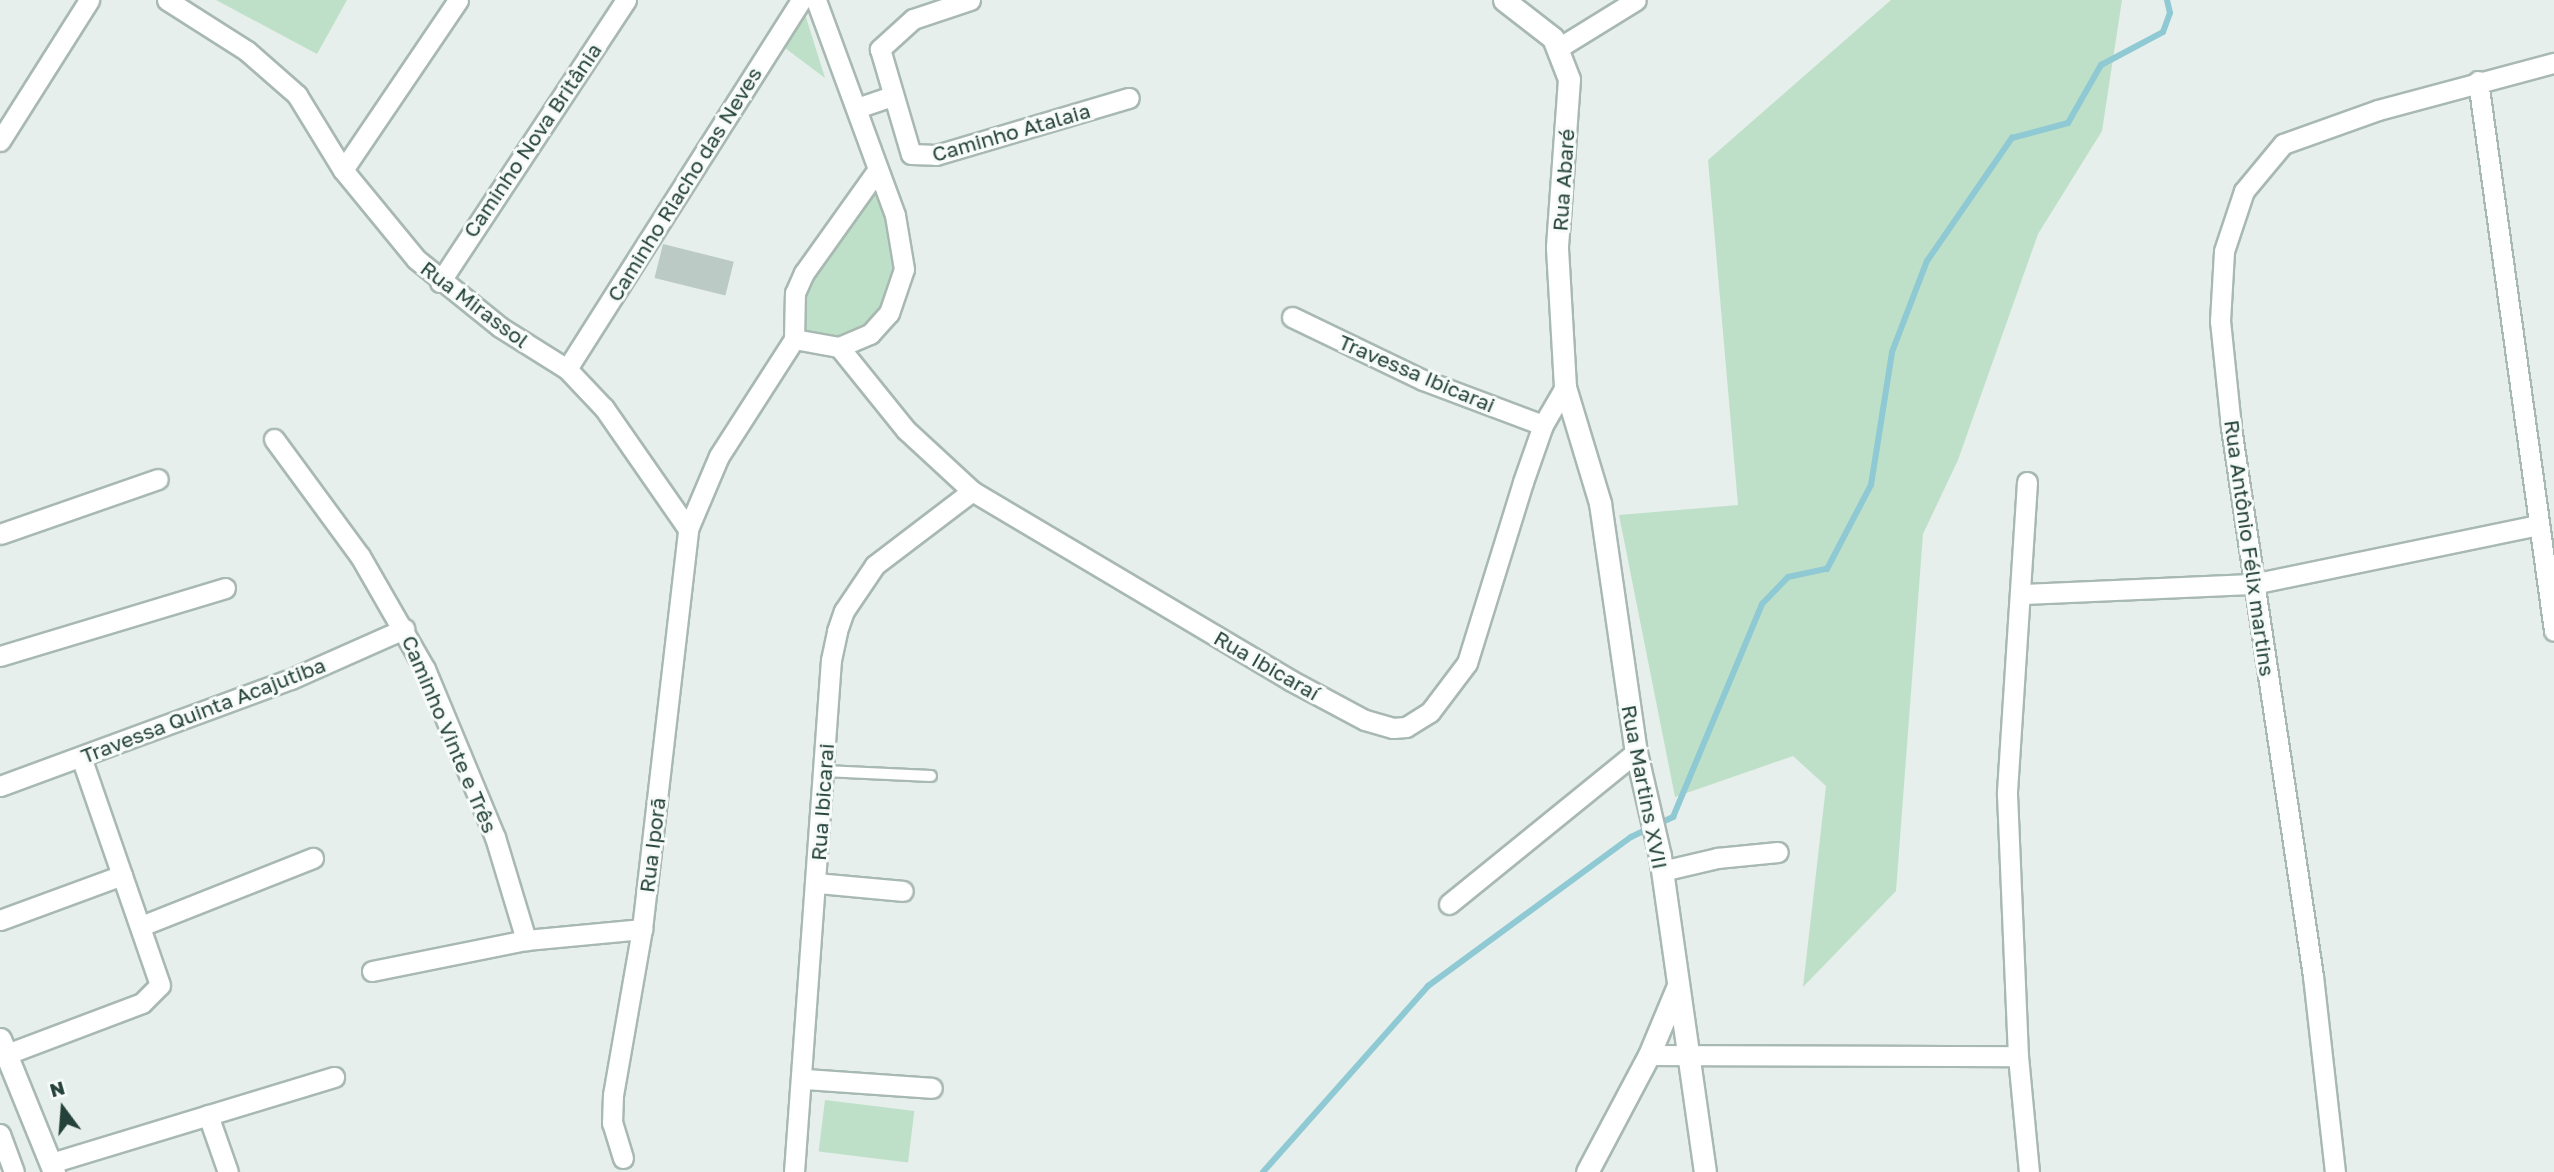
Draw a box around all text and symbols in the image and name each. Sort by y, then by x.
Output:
street label: Caminho Nova Britânia [458,38,606,242]
street label: Caminho Riacho das Neves [601,62,767,306]
street label: Caminho Atalaia [929,97,1093,167]
street label: Rua Abaré [1547,128,1579,232]
street label: Rua Mirassol [416,255,534,353]
street label: Travessa Ibicarai [1335,329,1499,417]
street label: Rua Antônio Félix martins [2220,418,2280,678]
street label: Rua Ibicaraí [1210,625,1324,705]
street label: Caminho Vinte e Três [397,631,503,837]
street label: Travessa Quinta Acajutiba [77,652,329,768]
street label: Rua Martins XVII [1617,703,1673,871]
street label: Rua Ibicarai [805,742,839,862]
street label: Rua Iporã [634,796,670,894]
north arrow [28,1074,98,1144]
text: N [47,1075,67,1101]

